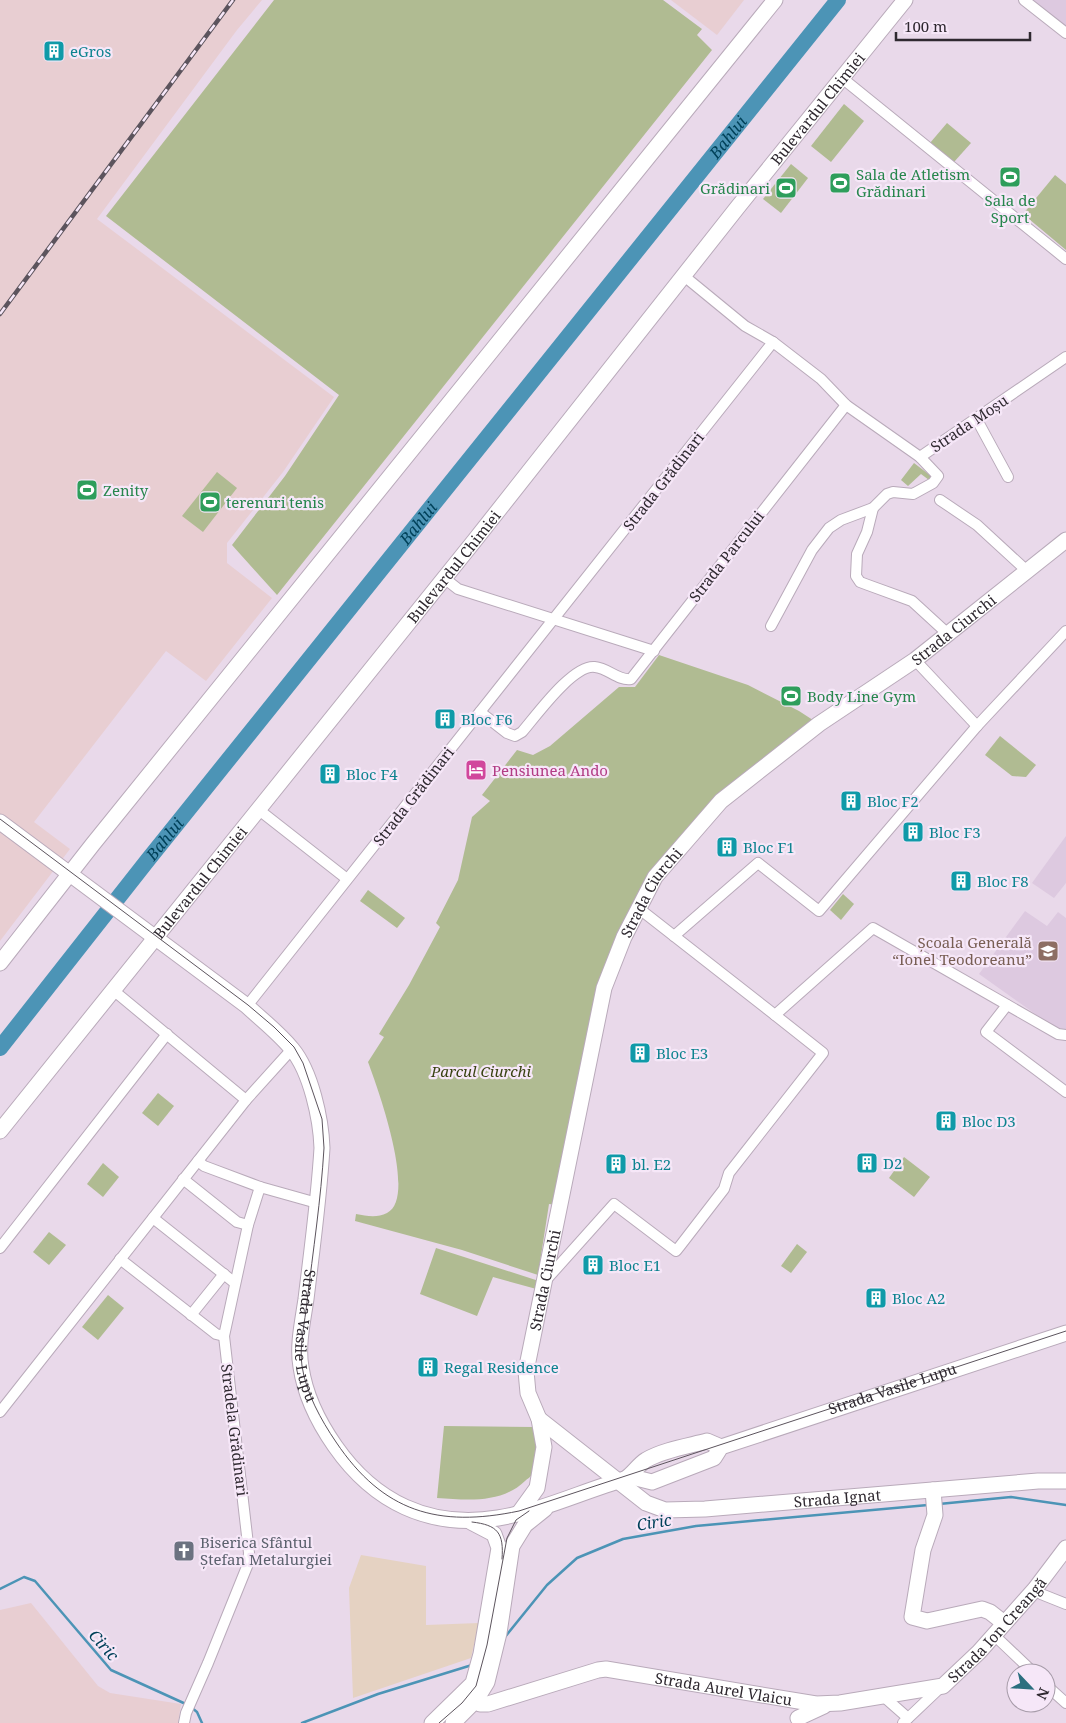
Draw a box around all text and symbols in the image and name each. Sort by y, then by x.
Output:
scale bar [896,10,1030,42]
text: 100 m [904,16,947,36]
building icon: eGros [42,39,66,63]
place label: eGros [70,41,111,61]
street label: Bulevardul Chimiei [766,48,869,169]
water label: Bahlui [703,111,752,164]
place label: Sala de Atletism Grădinari [856,164,970,201]
sports icon: Sala de Sport [998,165,1022,189]
sports icon: Sala de Atletism Grădinari [828,171,852,195]
sports icon: Grădinari [774,176,798,200]
place label: Grădinari [700,178,770,198]
place label: Sala de Sport [985,190,1035,227]
street label: Strada Moșu [926,390,1012,456]
street label: Strada Grădinari [618,427,708,534]
sports icon: Zenity [75,478,99,502]
place label: Zenity [103,480,149,500]
sports icon: terenuri tenis [198,490,222,514]
place label: terenuri tenis [226,492,324,512]
water label: Bahlui [394,497,442,550]
street label: Bulevardul Chimiei [402,506,505,627]
street label: Strada Parcului [684,506,768,606]
street label: Strada Ciurchi [907,590,1000,669]
sports icon: Body Line Gym [779,684,803,708]
place label: Body Line Gym [807,686,916,706]
building icon: Bloc F6 [433,707,457,731]
place label: Bloc F6 [461,709,513,729]
street label: Strada Grădinari [368,742,458,849]
hotel icon: Pensiunea Ando [464,758,488,782]
place label: Pensiunea Ando [492,760,608,780]
building icon: Bloc F4 [318,762,342,786]
place label: Bloc F4 [346,764,398,784]
building icon: Bloc F2 [839,789,863,813]
place label: Bloc F2 [867,791,919,811]
water label: Bahlui [140,813,189,866]
building icon: Bloc F3 [901,820,925,844]
street label: Bulevardul Chimiei [149,822,251,943]
place label: Bloc F3 [929,822,981,842]
building icon: Bloc F1 [715,835,739,859]
place label: Bloc F1 [743,837,795,857]
street label: Strada Ciurchi [616,843,686,941]
building icon: Bloc F8 [949,869,973,893]
place label: Bloc F8 [977,871,1029,891]
place label: Școala Generală “Ionel Teodoreanu” [892,932,1032,969]
school or university icon: Școala Generală “Ionel Teodoreanu” [1036,939,1060,963]
building icon: Bloc E3 [628,1041,652,1065]
place label: Bloc E3 [656,1043,708,1063]
park label: Parcul Ciurchi [430,1061,531,1081]
building icon: Bloc D3 [934,1109,958,1133]
place label: Bloc D3 [962,1111,1016,1131]
building icon: D2 [855,1151,879,1175]
building icon: bl. E2 [604,1152,628,1176]
place label: D2 [883,1153,902,1173]
place label: bl. E2 [632,1154,671,1174]
street label: Strada Ciurchi [524,1228,565,1332]
building icon: Bloc E1 [581,1253,605,1277]
place label: Bloc E1 [609,1255,661,1275]
street label: Strada Vasile Lupu [291,1268,322,1405]
building icon: Bloc A2 [864,1286,888,1310]
place label: Bloc A2 [892,1288,945,1308]
building icon: Regal Residence [416,1355,440,1379]
place label: Regal Residence [444,1357,559,1377]
street label: Strada Vasile Lupu [826,1358,959,1419]
street label: Stradela Grădinari [217,1363,253,1497]
street label: Strada Ignat [793,1484,882,1512]
water label: Ciric [635,1508,673,1536]
place label: Biserica Sfântul Ștefan Metalurgiei [200,1532,332,1569]
church icon: Biserica Sfântul Ștefan Metalurgiei [172,1539,196,1563]
street label: Strada Ion Creangă [943,1573,1051,1687]
water label: Ciric [84,1625,124,1666]
north arrow [1006,1663,1056,1713]
street label: Strada Aurel Vlaicu [654,1667,794,1710]
text: N [1032,1685,1054,1703]

